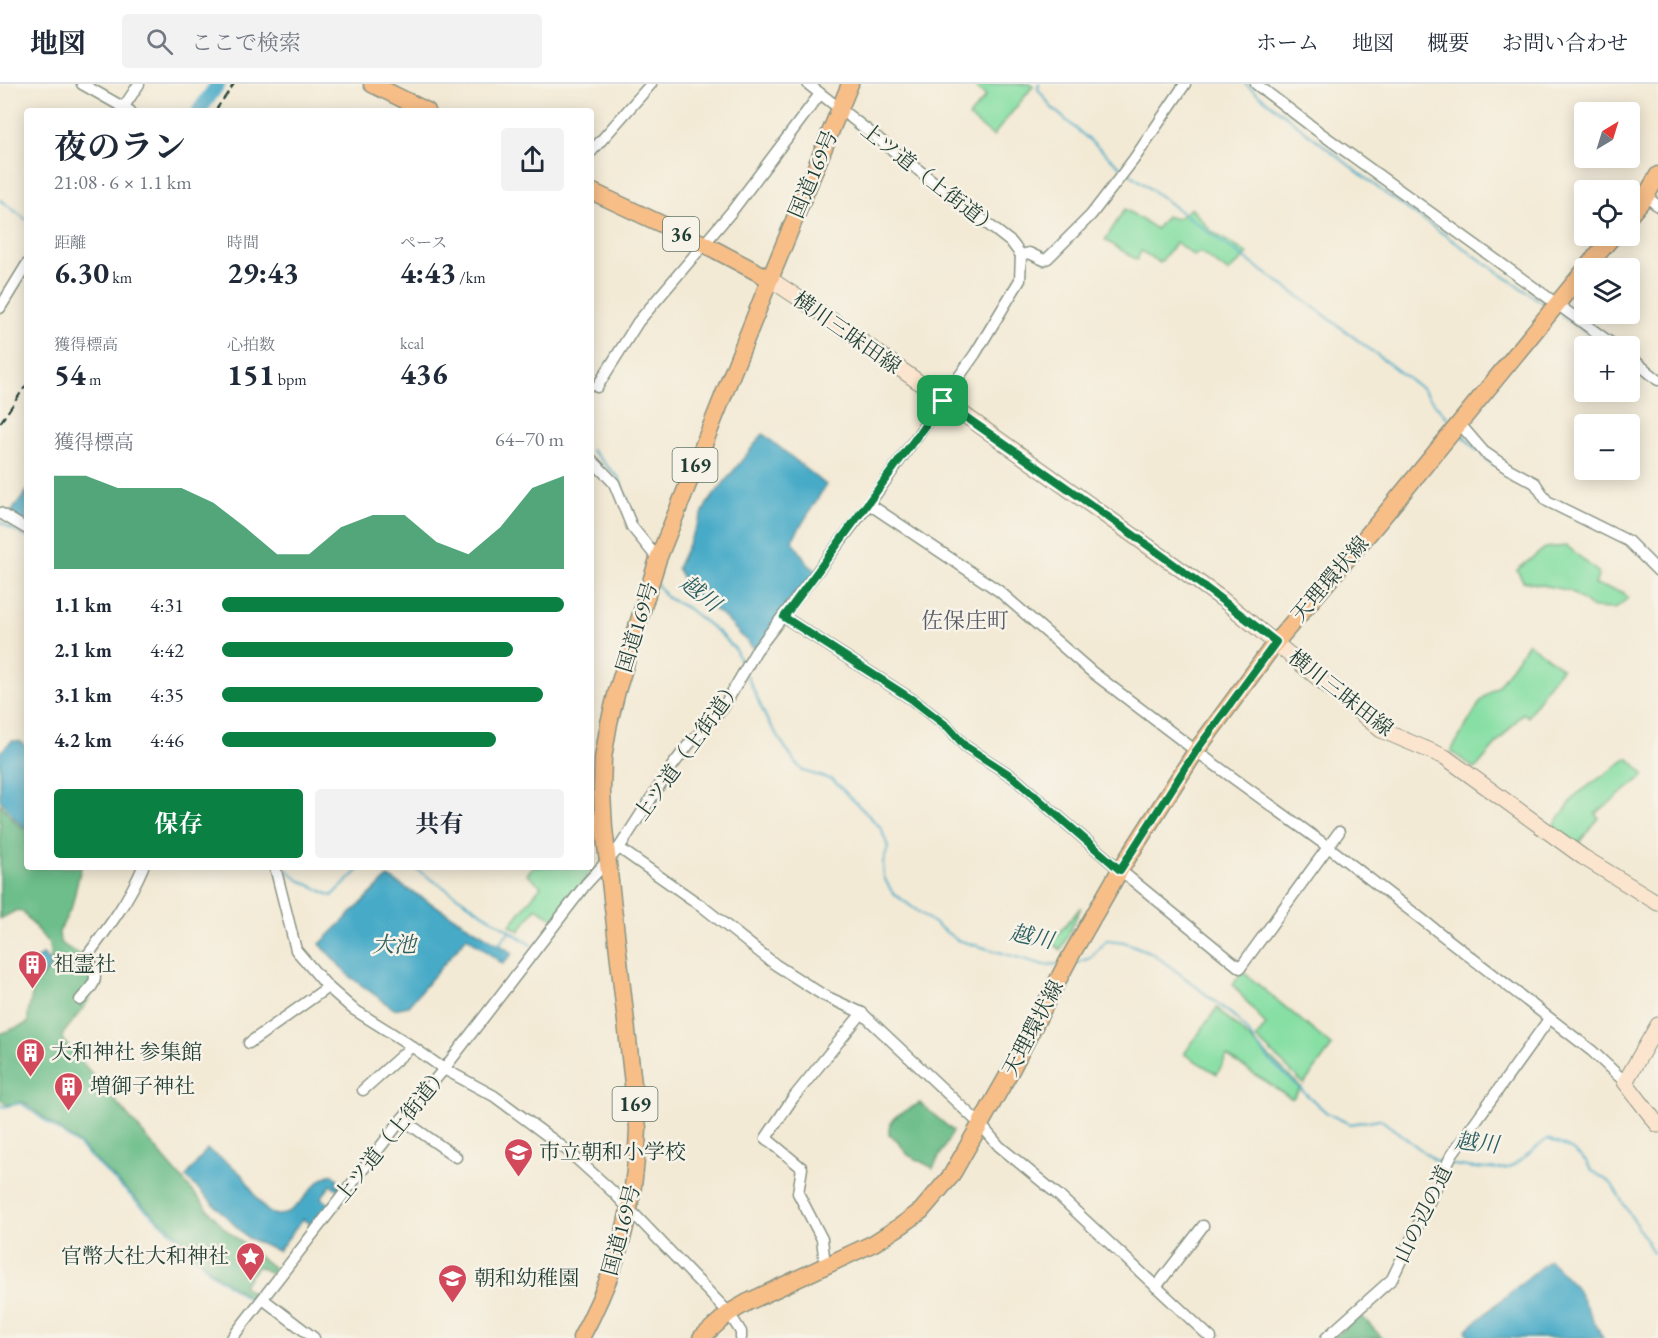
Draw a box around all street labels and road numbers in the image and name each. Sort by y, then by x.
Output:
street label: 上ツ道（上街道） [856,116,1005,241]
street label: 国道169号 [782,126,843,222]
road number: 36 [663,217,699,251]
street label: 横川三昧田線 [788,285,907,380]
road number: 169 [672,448,718,482]
street label: 天理環状線 [1285,530,1374,627]
street label: 国道169号 [610,578,663,675]
street label: 横川三昧田線 [1283,643,1399,742]
street label: 上ツ道（上街道） [627,674,748,826]
street label: 天理環状線 [996,975,1069,1080]
street label: 上ツ道（上街道） [328,1060,455,1207]
road number: 169 [612,1087,658,1121]
street label: 山の辺の道 [1387,1161,1458,1267]
street label: 国道169号 [595,1181,646,1278]

